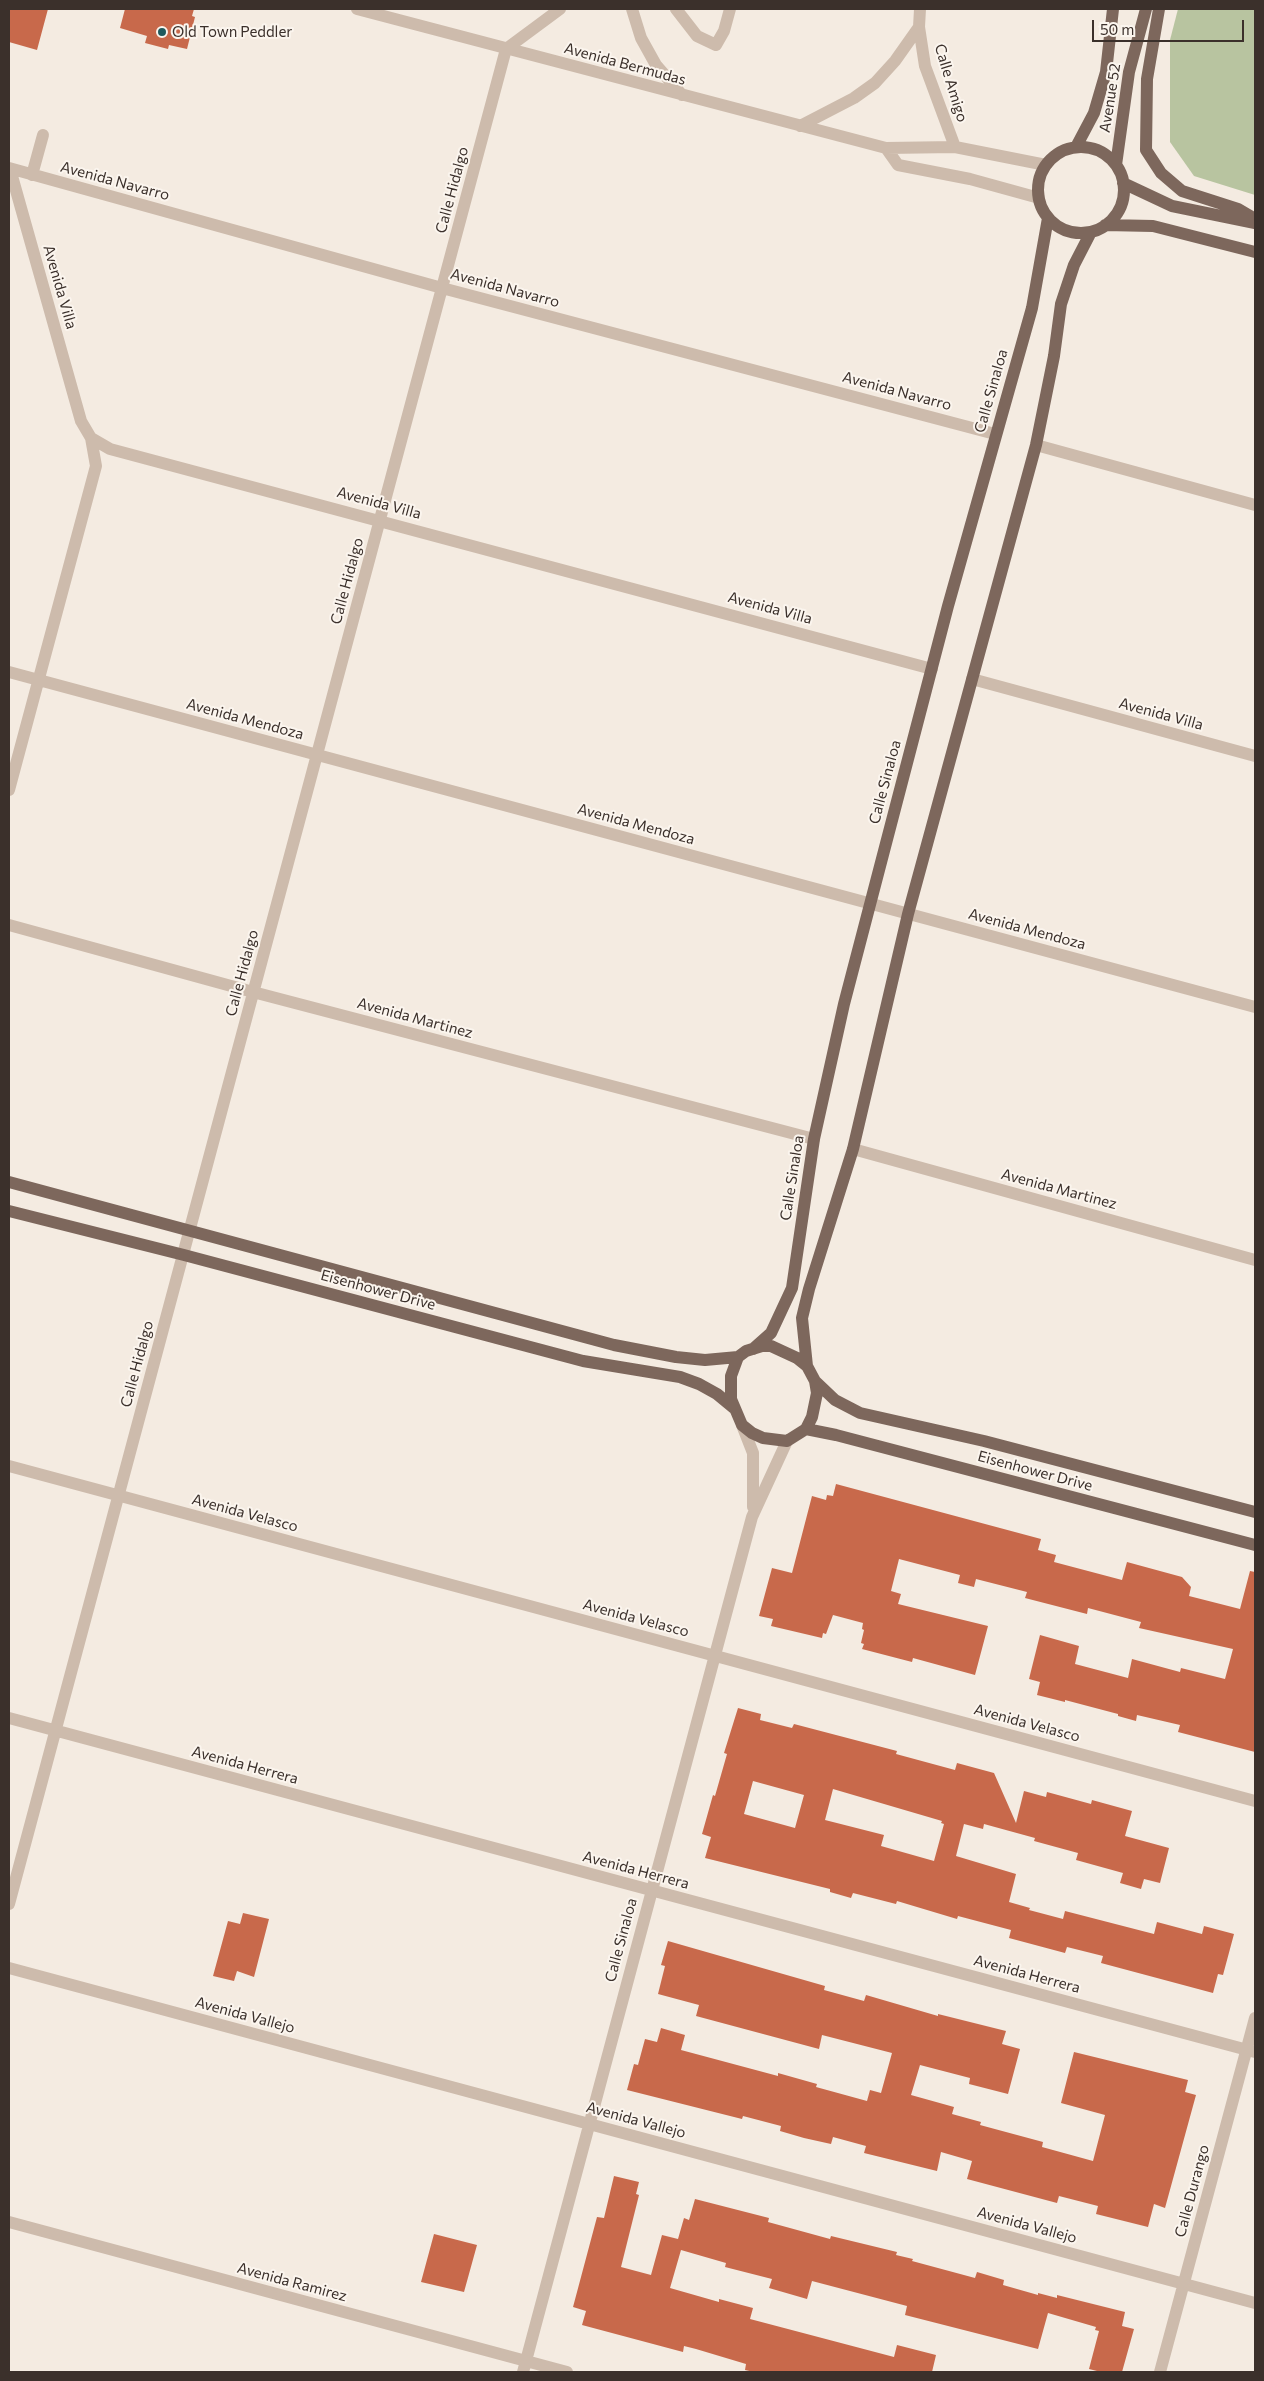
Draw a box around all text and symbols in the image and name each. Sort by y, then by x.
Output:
scale bar [1094,10,1246,42]
text: 50 m [1100,20,1134,38]
place label: Old Town Peddler [172,23,292,41]
marker: Old Town Peddler [156,26,168,38]
street label: Avenida Bermudas [562,39,688,89]
street label: Calle Amigo [931,42,971,124]
street label: Avenue 52 [1096,62,1124,134]
street label: Calle Hidalgo [432,145,472,235]
street label: Avenida Navarro [59,158,171,204]
street label: Avenida Villa [39,243,81,331]
street label: Avenida Navarro [449,265,561,311]
street label: Calle Sinaloa [970,347,1012,435]
street label: Avenida Navarro [841,368,953,414]
street label: Avenida Villa [335,483,423,523]
street label: Calle Hidalgo [327,536,367,626]
street label: Avenida Villa [726,588,814,628]
street label: Avenida Villa [1117,694,1205,734]
street label: Avenida Mendoza [184,695,306,743]
street label: Calle Sinaloa [865,738,905,826]
street label: Avenida Mendoza [575,800,697,848]
street label: Avenida Mendoza [966,905,1088,953]
street label: Calle Hidalgo [222,928,262,1018]
street label: Avenida Martinez [355,994,475,1042]
street label: Calle Sinaloa [776,1134,808,1222]
street label: Avenida Martinez [999,1165,1119,1213]
street label: Eisenhower Drive [319,1266,437,1314]
street label: Calle Hidalgo [117,1319,157,1409]
street label: Eisenhower Drive [976,1447,1094,1495]
street label: Avenida Velasco [190,1490,300,1536]
street label: Avenida Velasco [581,1595,691,1641]
street label: Avenida Velasco [972,1700,1082,1746]
street label: Avenida Herrera [190,1742,300,1788]
street label: Avenida Herrera [581,1847,691,1893]
street label: Calle Sinaloa [601,1896,641,1984]
street label: Avenida Herrera [972,1951,1082,1997]
street label: Avenida Vallejo [193,1993,297,2037]
street label: Avenida Vallejo [584,2098,688,2142]
street label: Calle Durango [1171,2143,1213,2239]
street label: Avenida Vallejo [975,2203,1079,2247]
street label: Avenida Ramirez [235,2259,349,2305]

